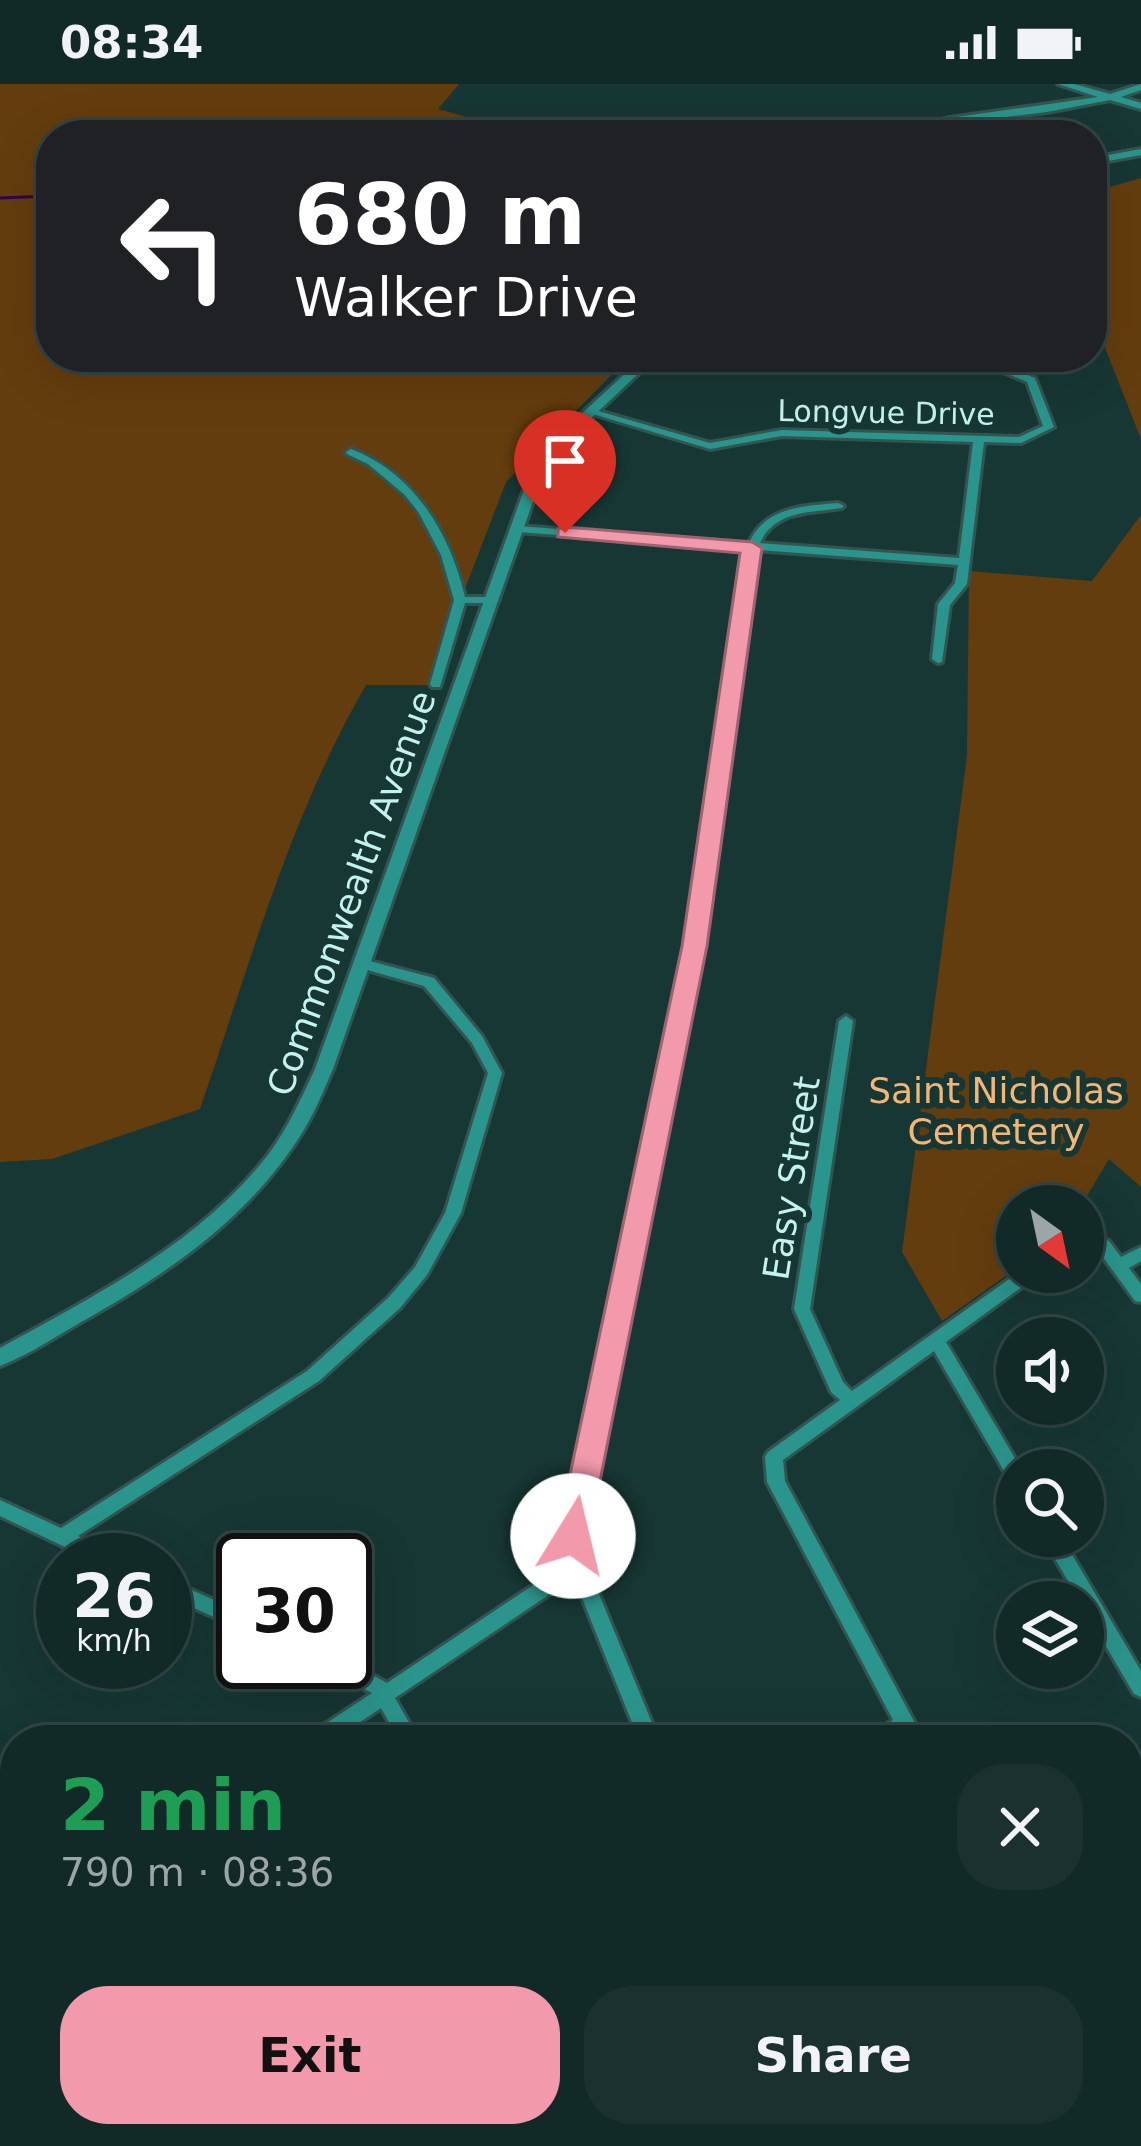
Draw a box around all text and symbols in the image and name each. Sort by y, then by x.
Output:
text: 08:34 [60,16,203,69]
text: 680 m [294,166,586,264]
icon: left [96,168,252,324]
text: Walker Drive [294,266,638,329]
street label: Longvue Drive [777,393,995,432]
pin [514,410,616,533]
icon: arrive [532,428,598,494]
street label: Commonwealth Avenue [259,685,444,1101]
park label: Saint Nicholas Cemetery [868,1070,1124,1152]
street label: Easy Street [755,1073,828,1283]
north arrow [996,1185,1104,1293]
map controls [996,1185,1104,1689]
button: sound [996,1317,1104,1425]
button: search [996,1449,1104,1557]
position arrow [510,1473,636,1599]
speed limit sign: 30 [216,1533,372,1689]
text: 26 [72,1561,156,1631]
button: layers [996,1581,1104,1689]
text: km/h [76,1623,152,1658]
text: 2 min [60,1763,286,1847]
button: close [957,1764,1083,1890]
text: 790 m · 08:36 [60,1850,334,1895]
button: Exit [60,1986,560,2124]
button: Share [584,1986,1083,2124]

